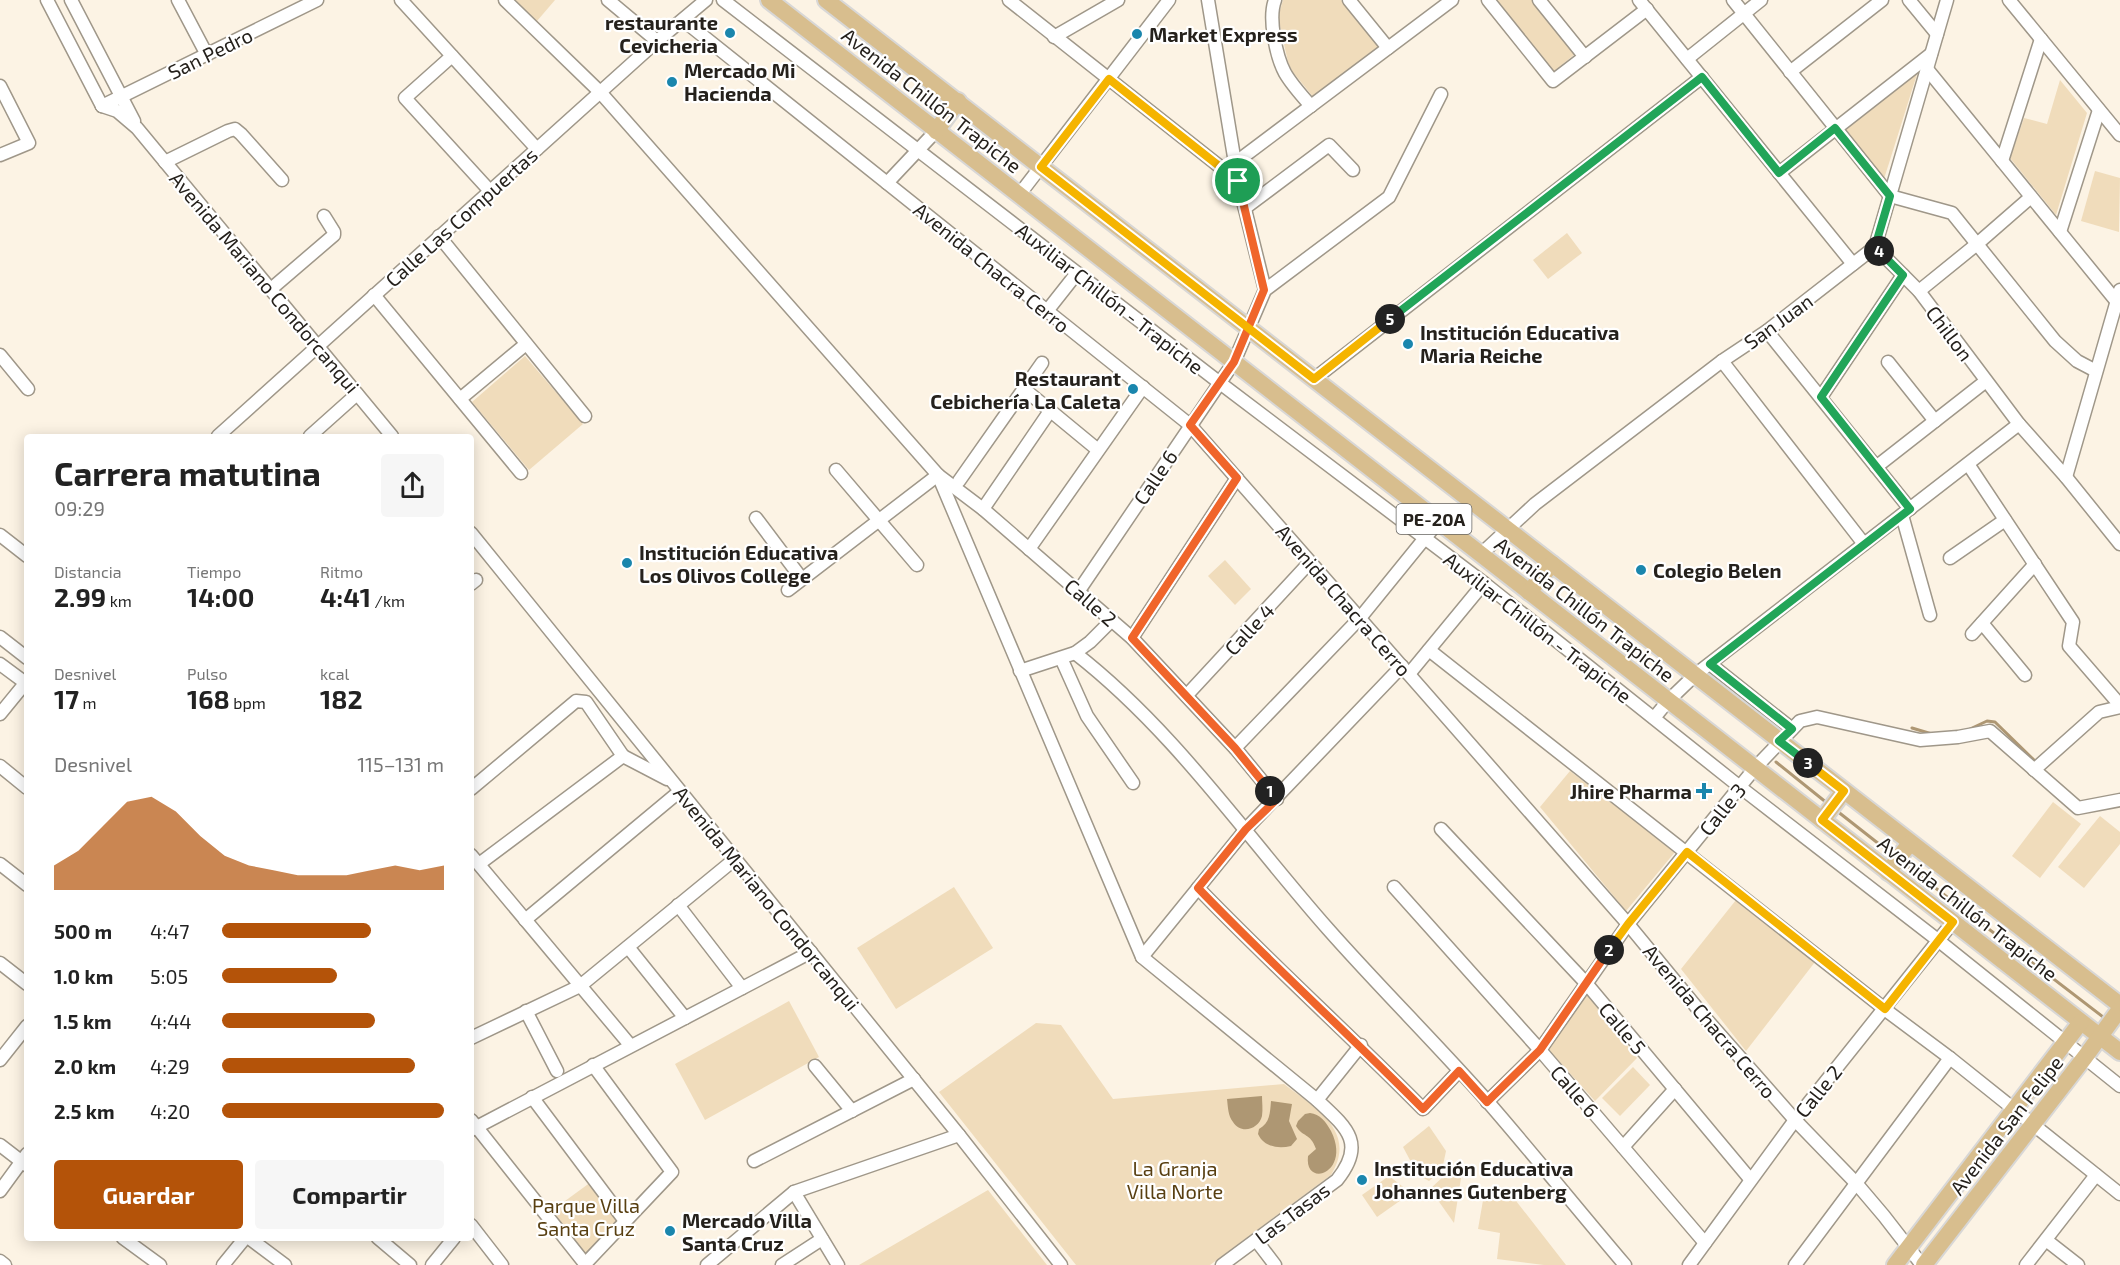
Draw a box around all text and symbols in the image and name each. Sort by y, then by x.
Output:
place label: restaurante Cevicheria [605,10,718,57]
street label: San Pedro [164,22,256,84]
street label: Avenida Chillón Trapiche [838,22,1026,178]
place label: Market Express [1149,22,1298,46]
marker: restaurante Cevicheria [723,26,737,40]
marker: Market Express [1130,27,1144,41]
place label: Mercado Mi Hacienda [684,58,795,105]
marker: Mercado Mi Hacienda [665,75,679,89]
street label: Calle Las Compuertas [380,142,542,292]
pin [1212,155,1263,206]
icon: arrive [1221,164,1254,197]
street label: Avenida Mariano Condorcanqui [165,166,365,398]
street label: Avenida Chacra Cerro [909,197,1075,337]
street label: Auxiliar Chillón - Trapiche [1012,217,1208,379]
pin: 4 [1864,236,1894,266]
text: 4 [1874,241,1884,260]
street label: San Juan [1739,288,1817,354]
street label: Chillon [1922,301,1978,365]
pin: 5 [1375,304,1405,334]
text: 5 [1386,309,1394,328]
place label: Institución Educativa Maria Reiche [1420,320,1619,367]
marker: Institución Educativa Maria Reiche [1401,337,1415,351]
place label: Restaurant Cebichería La Caleta [930,366,1121,413]
marker: Restaurant Cebichería La Caleta [1126,382,1140,396]
street label: Calle 6 [1128,445,1182,509]
text: Carrera matutina [54,453,321,493]
button: share [381,454,444,517]
text: 09:29 [54,496,105,520]
road number: PE-20A [1396,504,1472,534]
street label: Avenida Chacra Cerro [1272,519,1416,681]
street label: Avenida Chillón Trapiche [1491,531,1679,687]
place label: Institución Educativa Los Olivos College [639,540,838,587]
street label: Auxiliar Chillón - Trapiche [1440,546,1636,708]
marker: Institución Educativa Los Olivos College [620,556,634,570]
place label: Colegio Belen [1653,558,1782,582]
text: Distancia [54,562,121,581]
text: Tiempo [187,562,241,581]
text: Ritmo [320,562,363,581]
marker: Colegio Belen [1634,563,1648,577]
street label: Calle 2 [1060,573,1122,631]
text: 2.99 [54,581,106,612]
text: 14:00 [187,581,254,612]
text: 4:41 [320,581,371,612]
text: km [106,591,132,610]
text: /km [371,591,405,610]
street label: Calle 4 [1219,598,1279,660]
text: Desnivel [54,664,116,683]
text: Pulso [187,664,228,683]
text: kcal [320,664,349,683]
text: 17 [54,683,79,714]
text: 168 [187,683,230,714]
text: 182 [320,683,363,714]
text: m [79,693,97,712]
text: bpm [230,693,266,712]
pin: 3 [1793,748,1823,778]
text: Desnivel [54,752,132,776]
text: 115–131 m [357,752,444,776]
text: 3 [1803,753,1813,772]
pin: 1 [1255,776,1285,806]
street label: Calle 3 [1694,778,1750,840]
place label: Jhire Pharma [1570,779,1692,803]
street label: Avenida Mariano Condorcanqui [669,781,865,1015]
text: 1 [1267,781,1273,800]
marker: Jhire Pharma [1697,784,1711,798]
street label: Avenida Chillón Trapiche [1874,830,2062,986]
text: 500 m [54,919,112,943]
text: 4:47 [150,919,190,943]
pin: 2 [1594,935,1624,965]
street label: Avenida Chacra Cerro [1639,939,1781,1103]
text: 2 [1604,940,1614,959]
text: 1.0 km [54,964,113,988]
text: 5:05 [150,964,188,988]
street label: Calle 5 [1594,997,1652,1059]
text: 1.5 km [54,1009,112,1033]
text: 4:44 [150,1009,192,1033]
street label: Avenida San Felipe [1944,1051,2068,1199]
text: 2.0 km [54,1054,116,1078]
text: 4:29 [150,1054,190,1078]
street label: Calle 6 [1546,1060,1604,1122]
street label: Calle 2 [1790,1060,1846,1122]
text: 2.5 km [54,1099,115,1123]
text: 4:20 [150,1099,190,1123]
park label: La Granja Villa Norte [1127,1156,1223,1203]
place label: Institución Educativa Johannes Gutenberg [1374,1156,1573,1203]
button: Guardar [54,1160,243,1229]
button: Compartir [255,1160,444,1229]
marker: Institución Educativa Johannes Gutenberg [1355,1173,1369,1187]
street label: Las Tasas [1250,1177,1334,1249]
park label: Parque Villa Santa Cruz [532,1193,640,1240]
place label: Mercado Villa Santa Cruz [682,1208,812,1255]
marker: Mercado Villa Santa Cruz [663,1224,677,1238]

